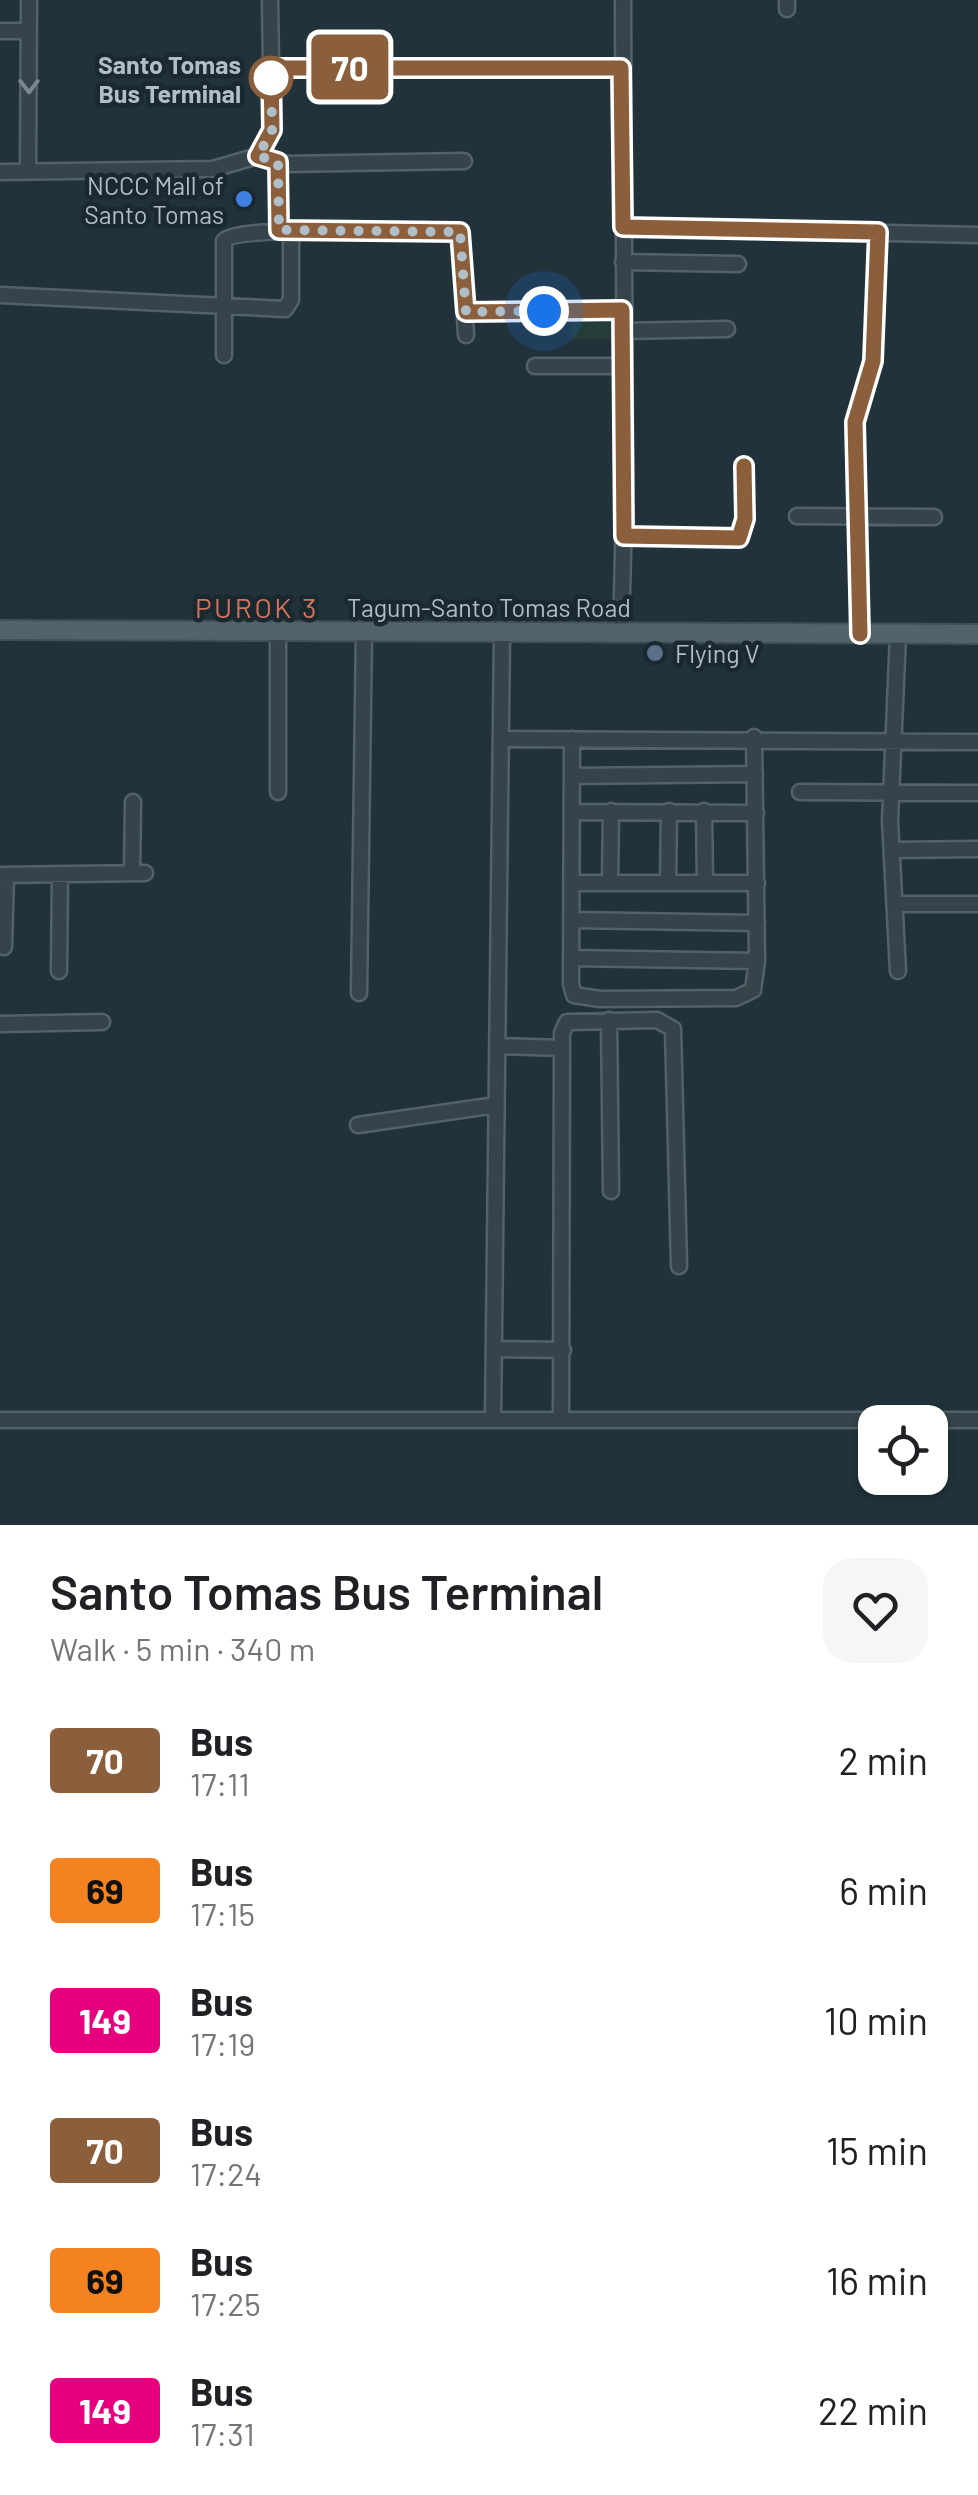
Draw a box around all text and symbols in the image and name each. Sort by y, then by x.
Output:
line badge: 70 [305,34,395,100]
text: 70 [331,46,369,88]
place label: Santo Tomas Bus Terminal [98,49,241,108]
marker: Santo Tomas Bus Terminal [250,57,292,99]
one-way arrow [18,78,40,94]
place label: NCCC Mall of Santo Tomas [84,170,224,229]
marker: NCCC Mall of Santo Tomas [233,188,255,210]
your location [519,286,569,336]
district label: PUROK 3 [195,590,319,624]
street label: Tagum-Santo Tomas Road [347,592,631,622]
place label: Flying V [675,638,759,668]
marker: Flying V [644,642,666,664]
map controls [858,1405,948,1495]
button: locate [858,1405,948,1495]
button: heart [823,1558,928,1663]
text: Santo Tomas Bus Terminal [50,1562,603,1620]
text: Walk · 5 min · 340 m [50,1629,315,1667]
text: Bus [190,1718,253,1764]
text: 2 min [838,1737,928,1783]
text: 70 [86,1739,124,1781]
text: 17:11 [190,1764,250,1802]
text: Bus [190,1848,253,1894]
text: 6 min [839,1867,928,1913]
text: 69 [86,1869,124,1911]
text: 17:15 [190,1894,255,1932]
text: Bus [190,1978,253,2024]
text: 10 min [824,1997,928,2043]
text: 149 [79,1999,131,2041]
text: 17:19 [190,2024,255,2062]
text: Bus [190,2108,253,2154]
text: 15 min [826,2127,928,2173]
text: 70 [86,2129,124,2171]
text: 17:24 [190,2154,262,2192]
text: Bus [190,2238,253,2284]
text: 16 min [826,2257,928,2303]
text: 69 [86,2259,124,2301]
text: 17:25 [190,2284,261,2322]
text: Bus [190,2368,253,2414]
text: 22 min [818,2387,928,2433]
text: 149 [79,2389,131,2431]
text: 17:31 [190,2414,255,2452]

